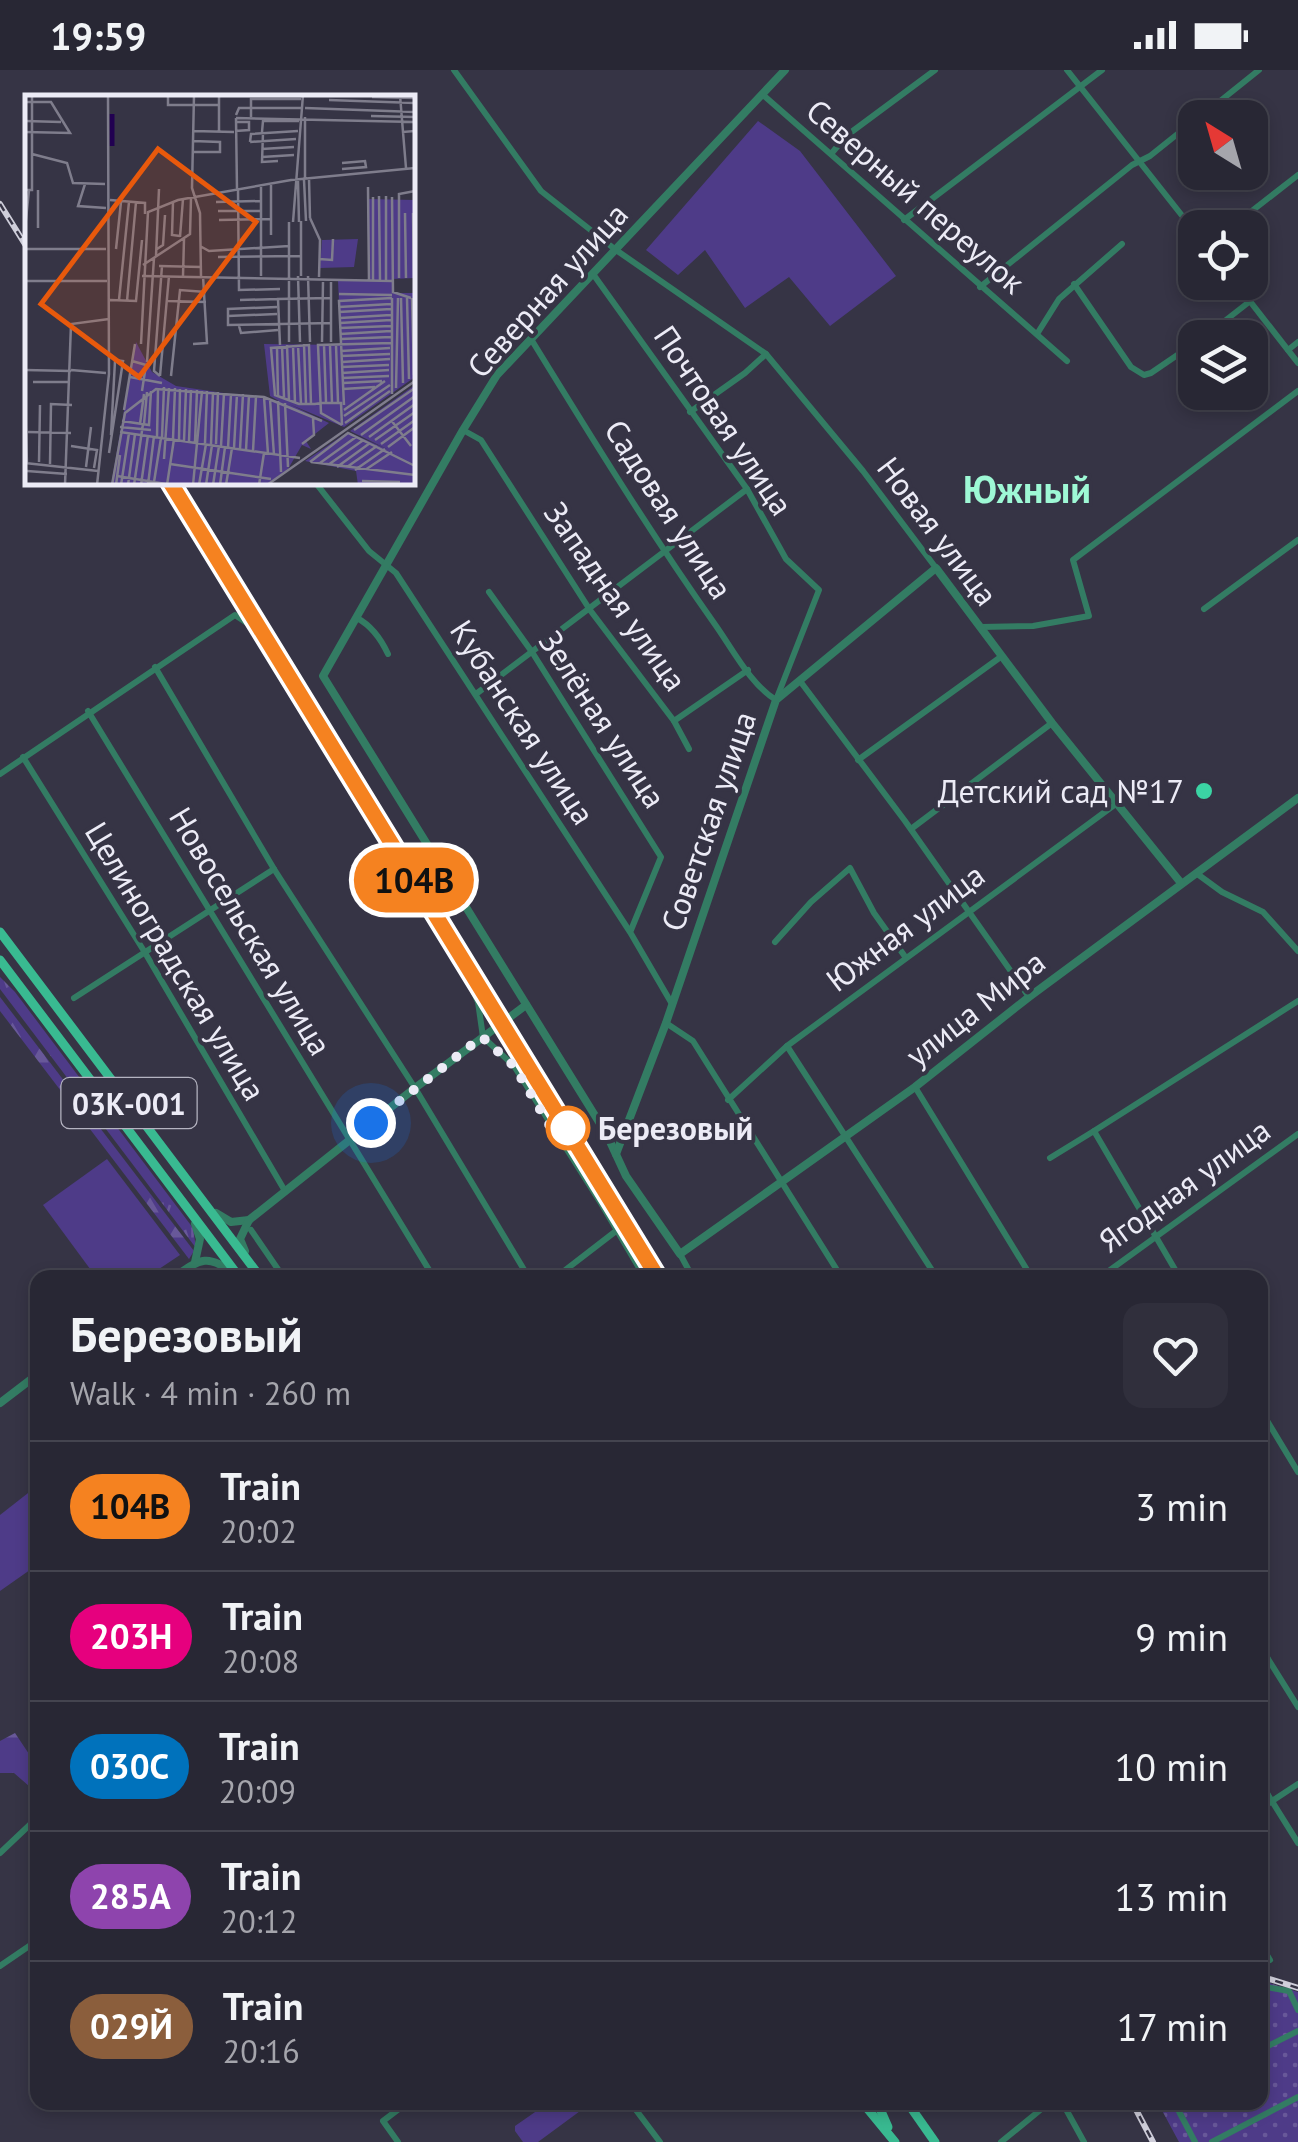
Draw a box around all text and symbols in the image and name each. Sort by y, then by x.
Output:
text: 19:59 [50,11,146,60]
street label: Северный переулок [798,89,1035,303]
inset map [25,95,415,485]
north arrow [1178,100,1268,190]
map controls [1178,100,1268,410]
street label: Северная улица [457,194,637,386]
button: locate [1178,210,1268,300]
street label: Почтовая улица [645,317,803,523]
button: layers [1178,320,1268,410]
street label: Садовая улица [595,411,743,607]
street label: Новая улица [868,448,1008,614]
district label: Южный [963,464,1091,513]
street label: Западная улица [535,493,697,699]
street label: Кубанская улица [441,612,605,832]
street label: Зелёная улица [530,622,676,816]
street label: Советская улица [651,706,765,936]
place label: Детский сад №17 [938,770,1184,812]
marker: Детский сад №17 [1193,780,1215,802]
street label: Новосельская улица [160,799,342,1063]
street label: Целиноградская улица [76,814,276,1108]
line badge: 104В [344,848,484,912]
street label: Южная улица [817,854,993,1000]
text: 104В [374,857,454,903]
street label: улица Мира [897,940,1053,1076]
road number: 03К-001 [62,1078,196,1128]
your location [346,1098,396,1148]
marker: Березовый [547,1107,589,1149]
place label: Березовый [598,1107,753,1149]
street label: Ягодная улица [1090,1109,1278,1261]
text: Березовый [70,1303,303,1365]
button: heart [1123,1303,1228,1408]
text: Walk · 4 min · 260 m [70,1372,351,1414]
text: Train [220,1461,301,1510]
text: 3 min [1135,1482,1228,1531]
text: 104В [90,1483,170,1529]
text: 20:02 [220,1510,297,1552]
text: Train [222,1591,303,1640]
text: 9 min [1135,1612,1228,1661]
text: 203Н [90,1613,172,1659]
text: 20:08 [222,1640,299,1682]
text: Train [219,1721,300,1770]
text: 10 min [1115,1742,1228,1791]
text: 030C [90,1743,169,1789]
text: 20:09 [219,1770,296,1812]
text: Train [221,1851,301,1900]
text: 13 min [1115,1872,1228,1921]
text: 285А [90,1873,171,1919]
text: 20:12 [221,1900,298,1942]
text: Train [223,1981,304,2030]
text: 17 min [1117,2002,1228,2051]
text: 029Й [90,2003,173,2049]
text: 20:16 [223,2030,300,2072]

